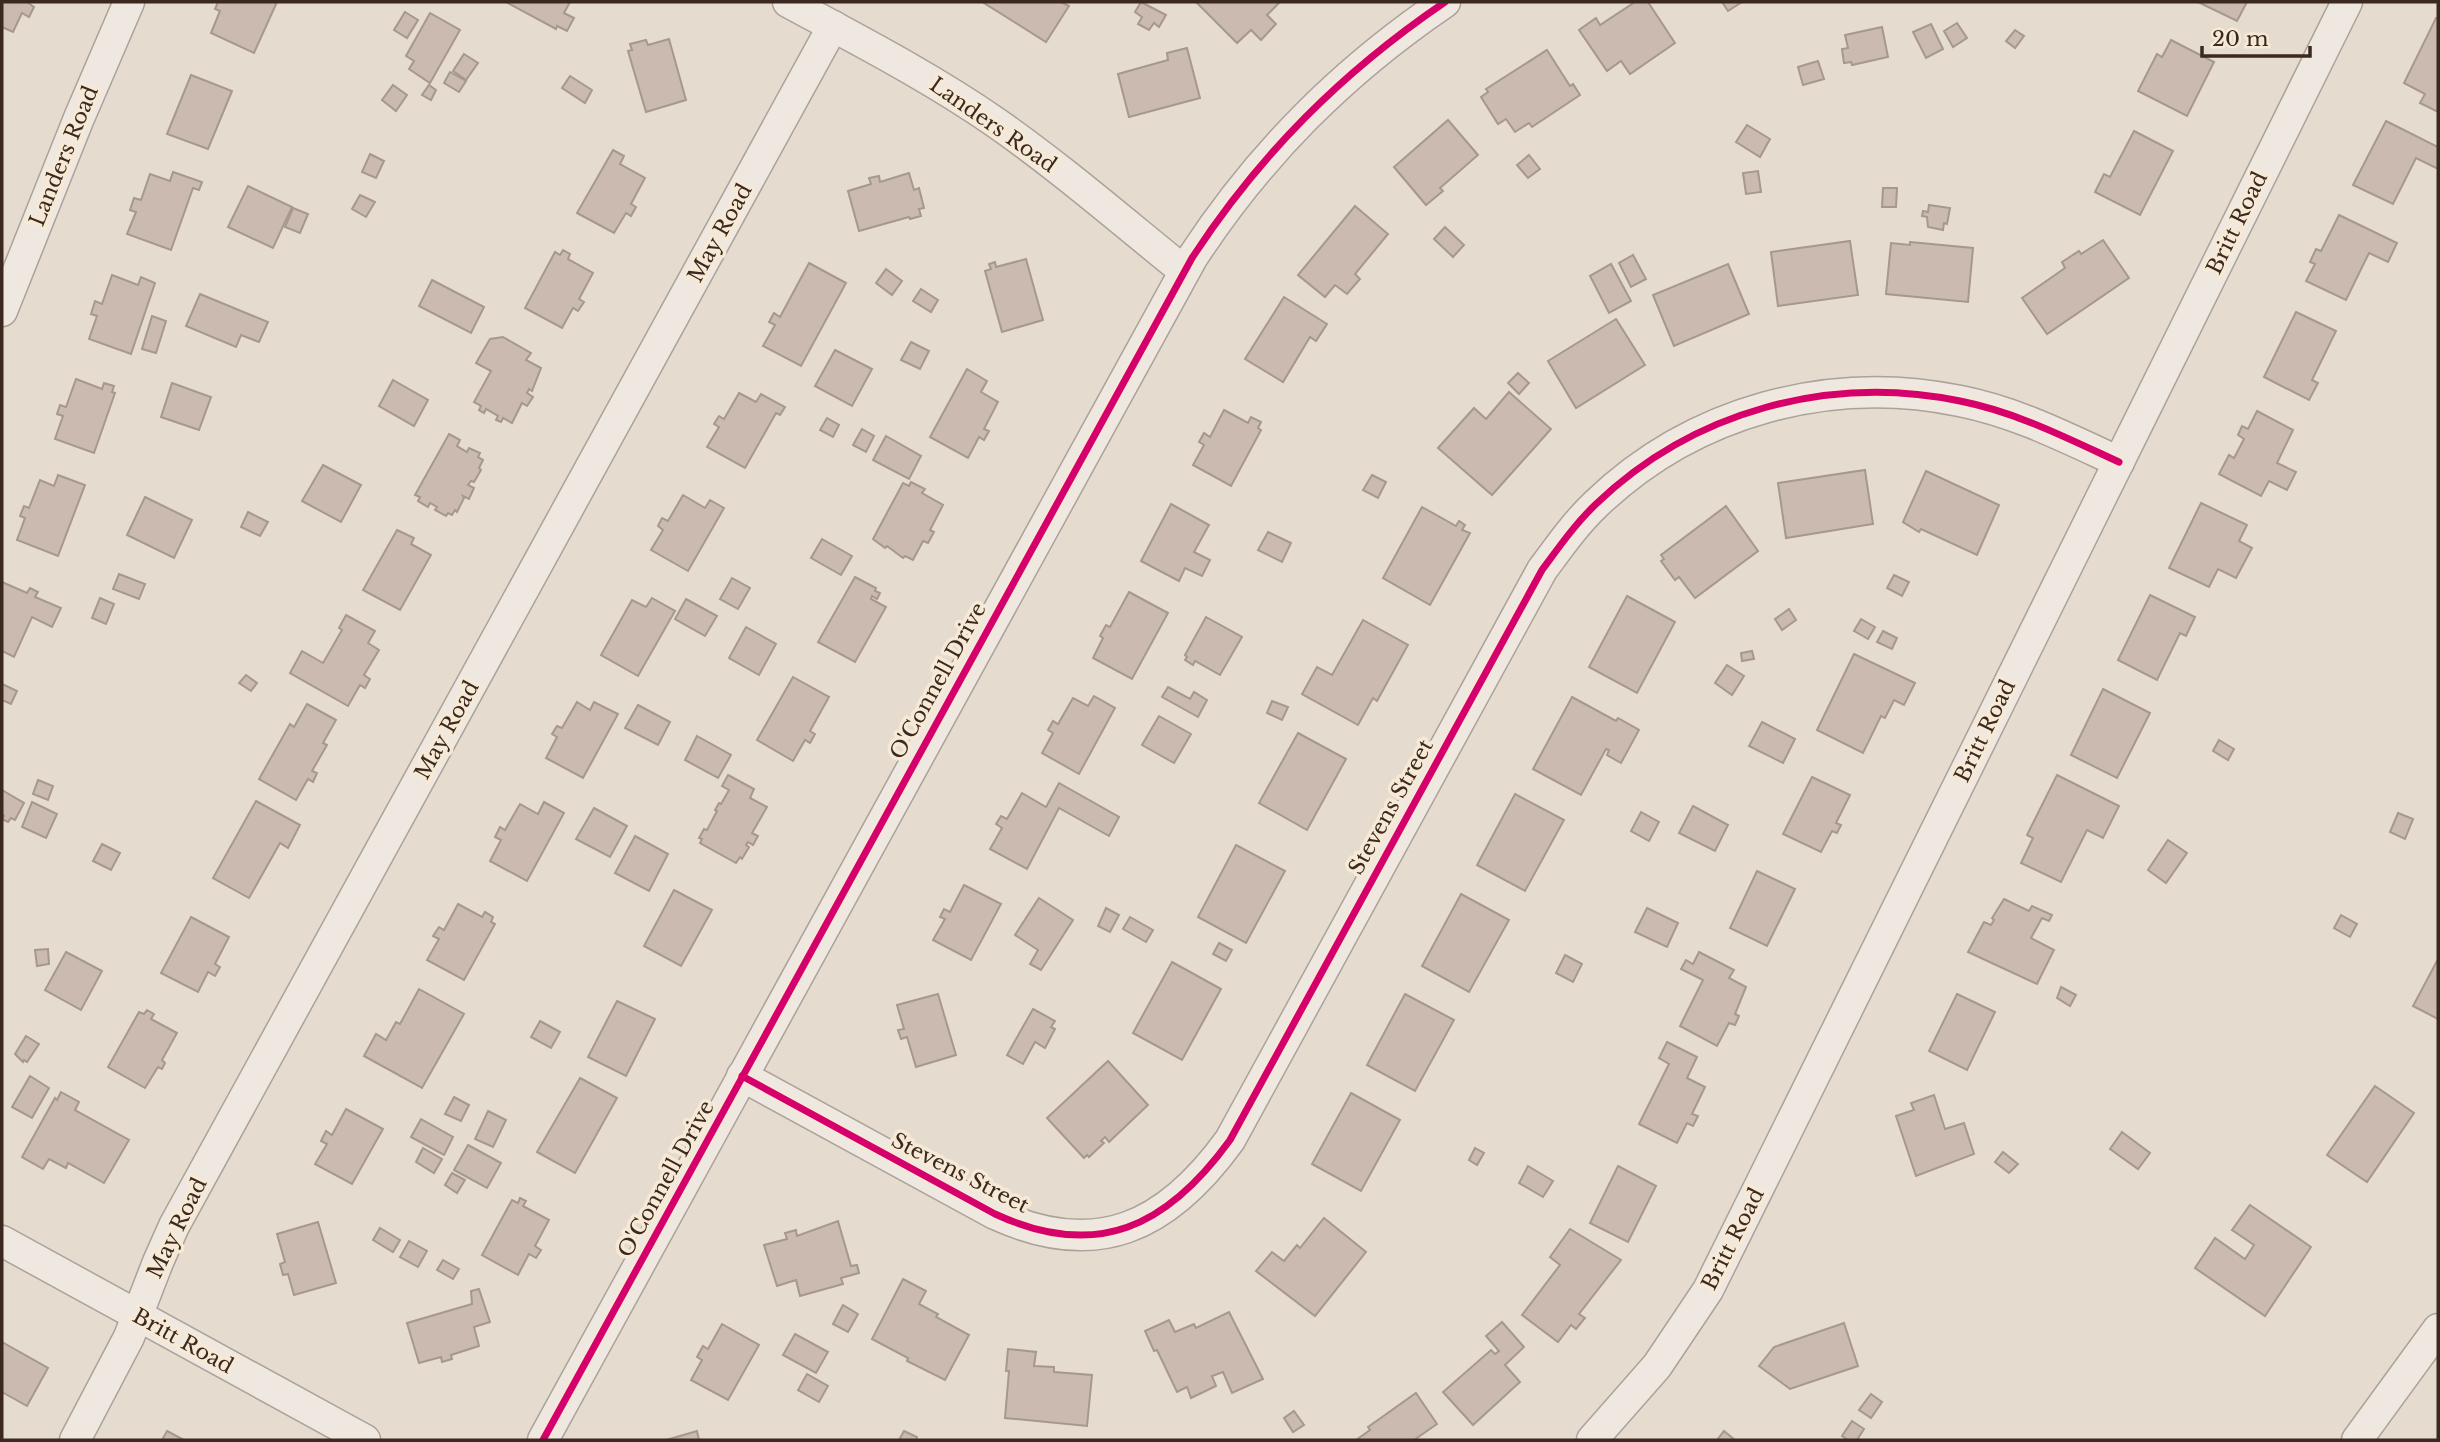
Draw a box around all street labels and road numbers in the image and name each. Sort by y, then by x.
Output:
street label: Landers Road [924,72,1062,178]
street label: Landers Road [24,82,104,230]
street label: Britt Road [2201,167,2273,279]
street label: May Road [682,179,758,287]
street label: O'Connell Drive [884,598,992,764]
street label: Britt Road [1949,675,2021,787]
street label: May Road [409,676,485,784]
street label: Stevens Street [1343,735,1439,879]
street label: O'Connell Drive [612,1096,720,1262]
street label: Stevens Street [887,1127,1033,1219]
street label: May Road [141,1173,213,1283]
street label: Britt Road [1696,1184,1770,1294]
street label: Britt Road [128,1303,238,1379]

